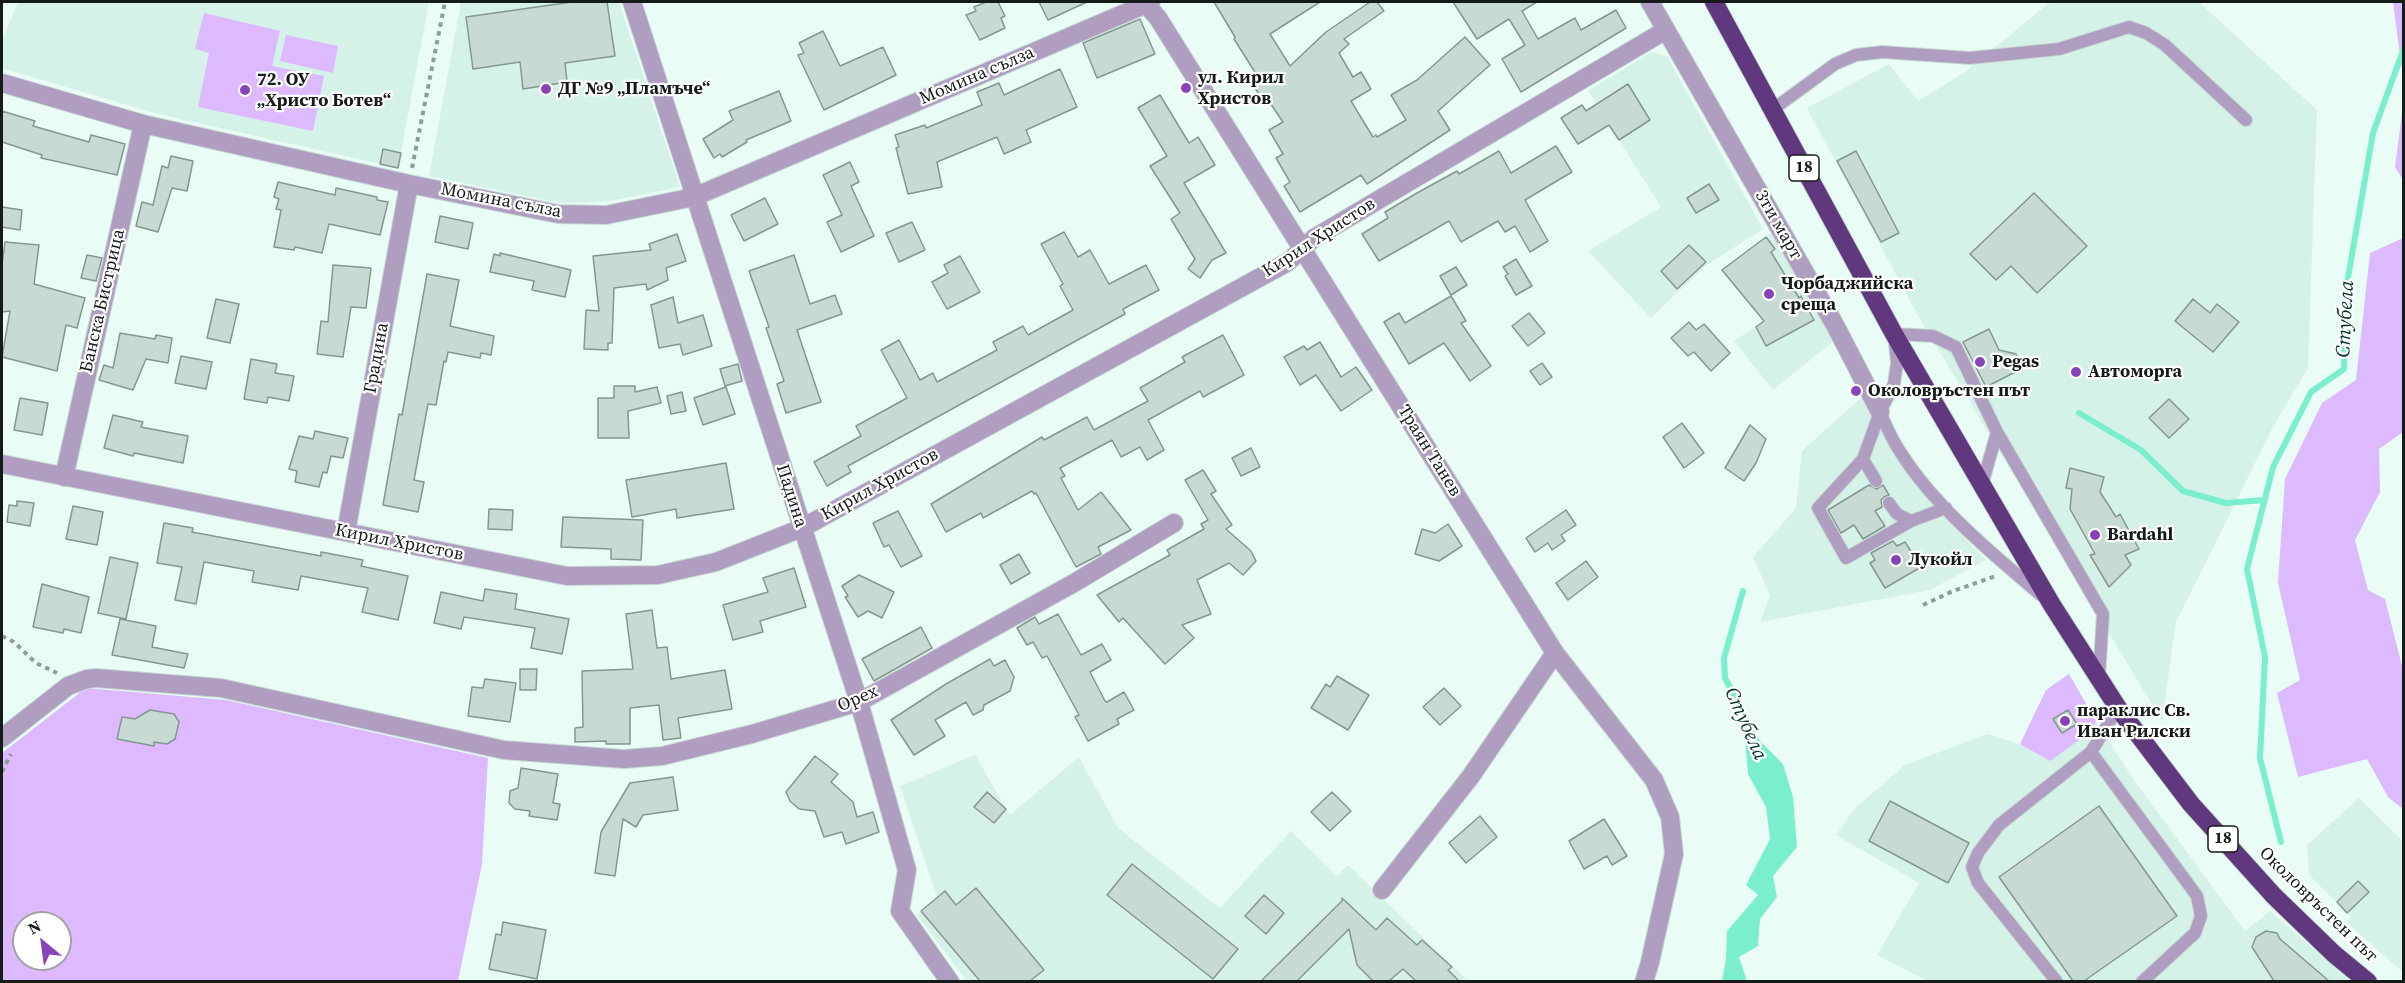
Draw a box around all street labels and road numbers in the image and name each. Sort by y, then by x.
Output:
street label: Момина сълза [916,42,1038,110]
road number: 18 [1789,155,1819,181]
street label: Момина сълза [439,179,563,223]
street label: 3ти март [1750,186,1806,264]
street label: Кирил Христов [1259,193,1379,283]
street label: Банска Бистрица [76,227,130,375]
street label: Градина [360,321,394,395]
street label: Траян Танев [1392,401,1466,501]
street label: Кирил Христов [818,444,942,526]
street label: Падина [771,462,811,530]
street label: Кирил Христов [333,520,465,566]
street label: Орех [835,681,881,717]
road number: 18 [2208,826,2238,852]
street label: Околовръстен път [2254,843,2382,967]

